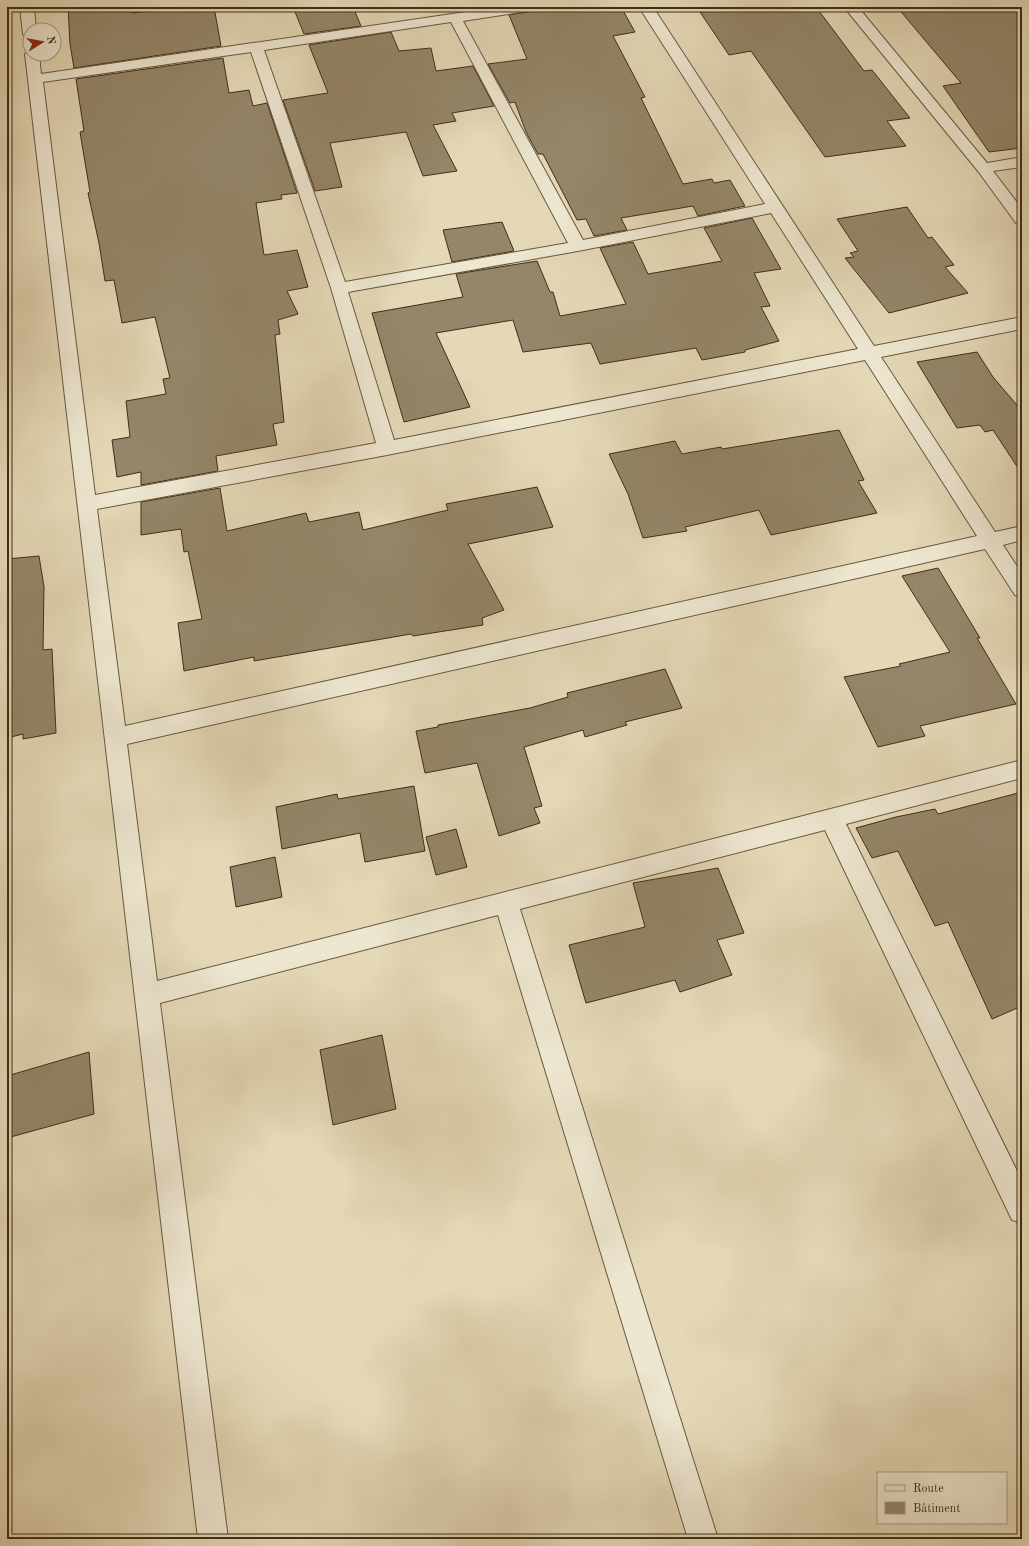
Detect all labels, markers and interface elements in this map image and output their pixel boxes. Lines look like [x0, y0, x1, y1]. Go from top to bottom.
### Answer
north arrow [22, 22, 62, 62]
text: N [44, 35, 57, 46]
legend [877, 1472, 1007, 1524]
text: Route [913, 1483, 944, 1495]
text: Bâtiment [913, 1503, 960, 1515]

